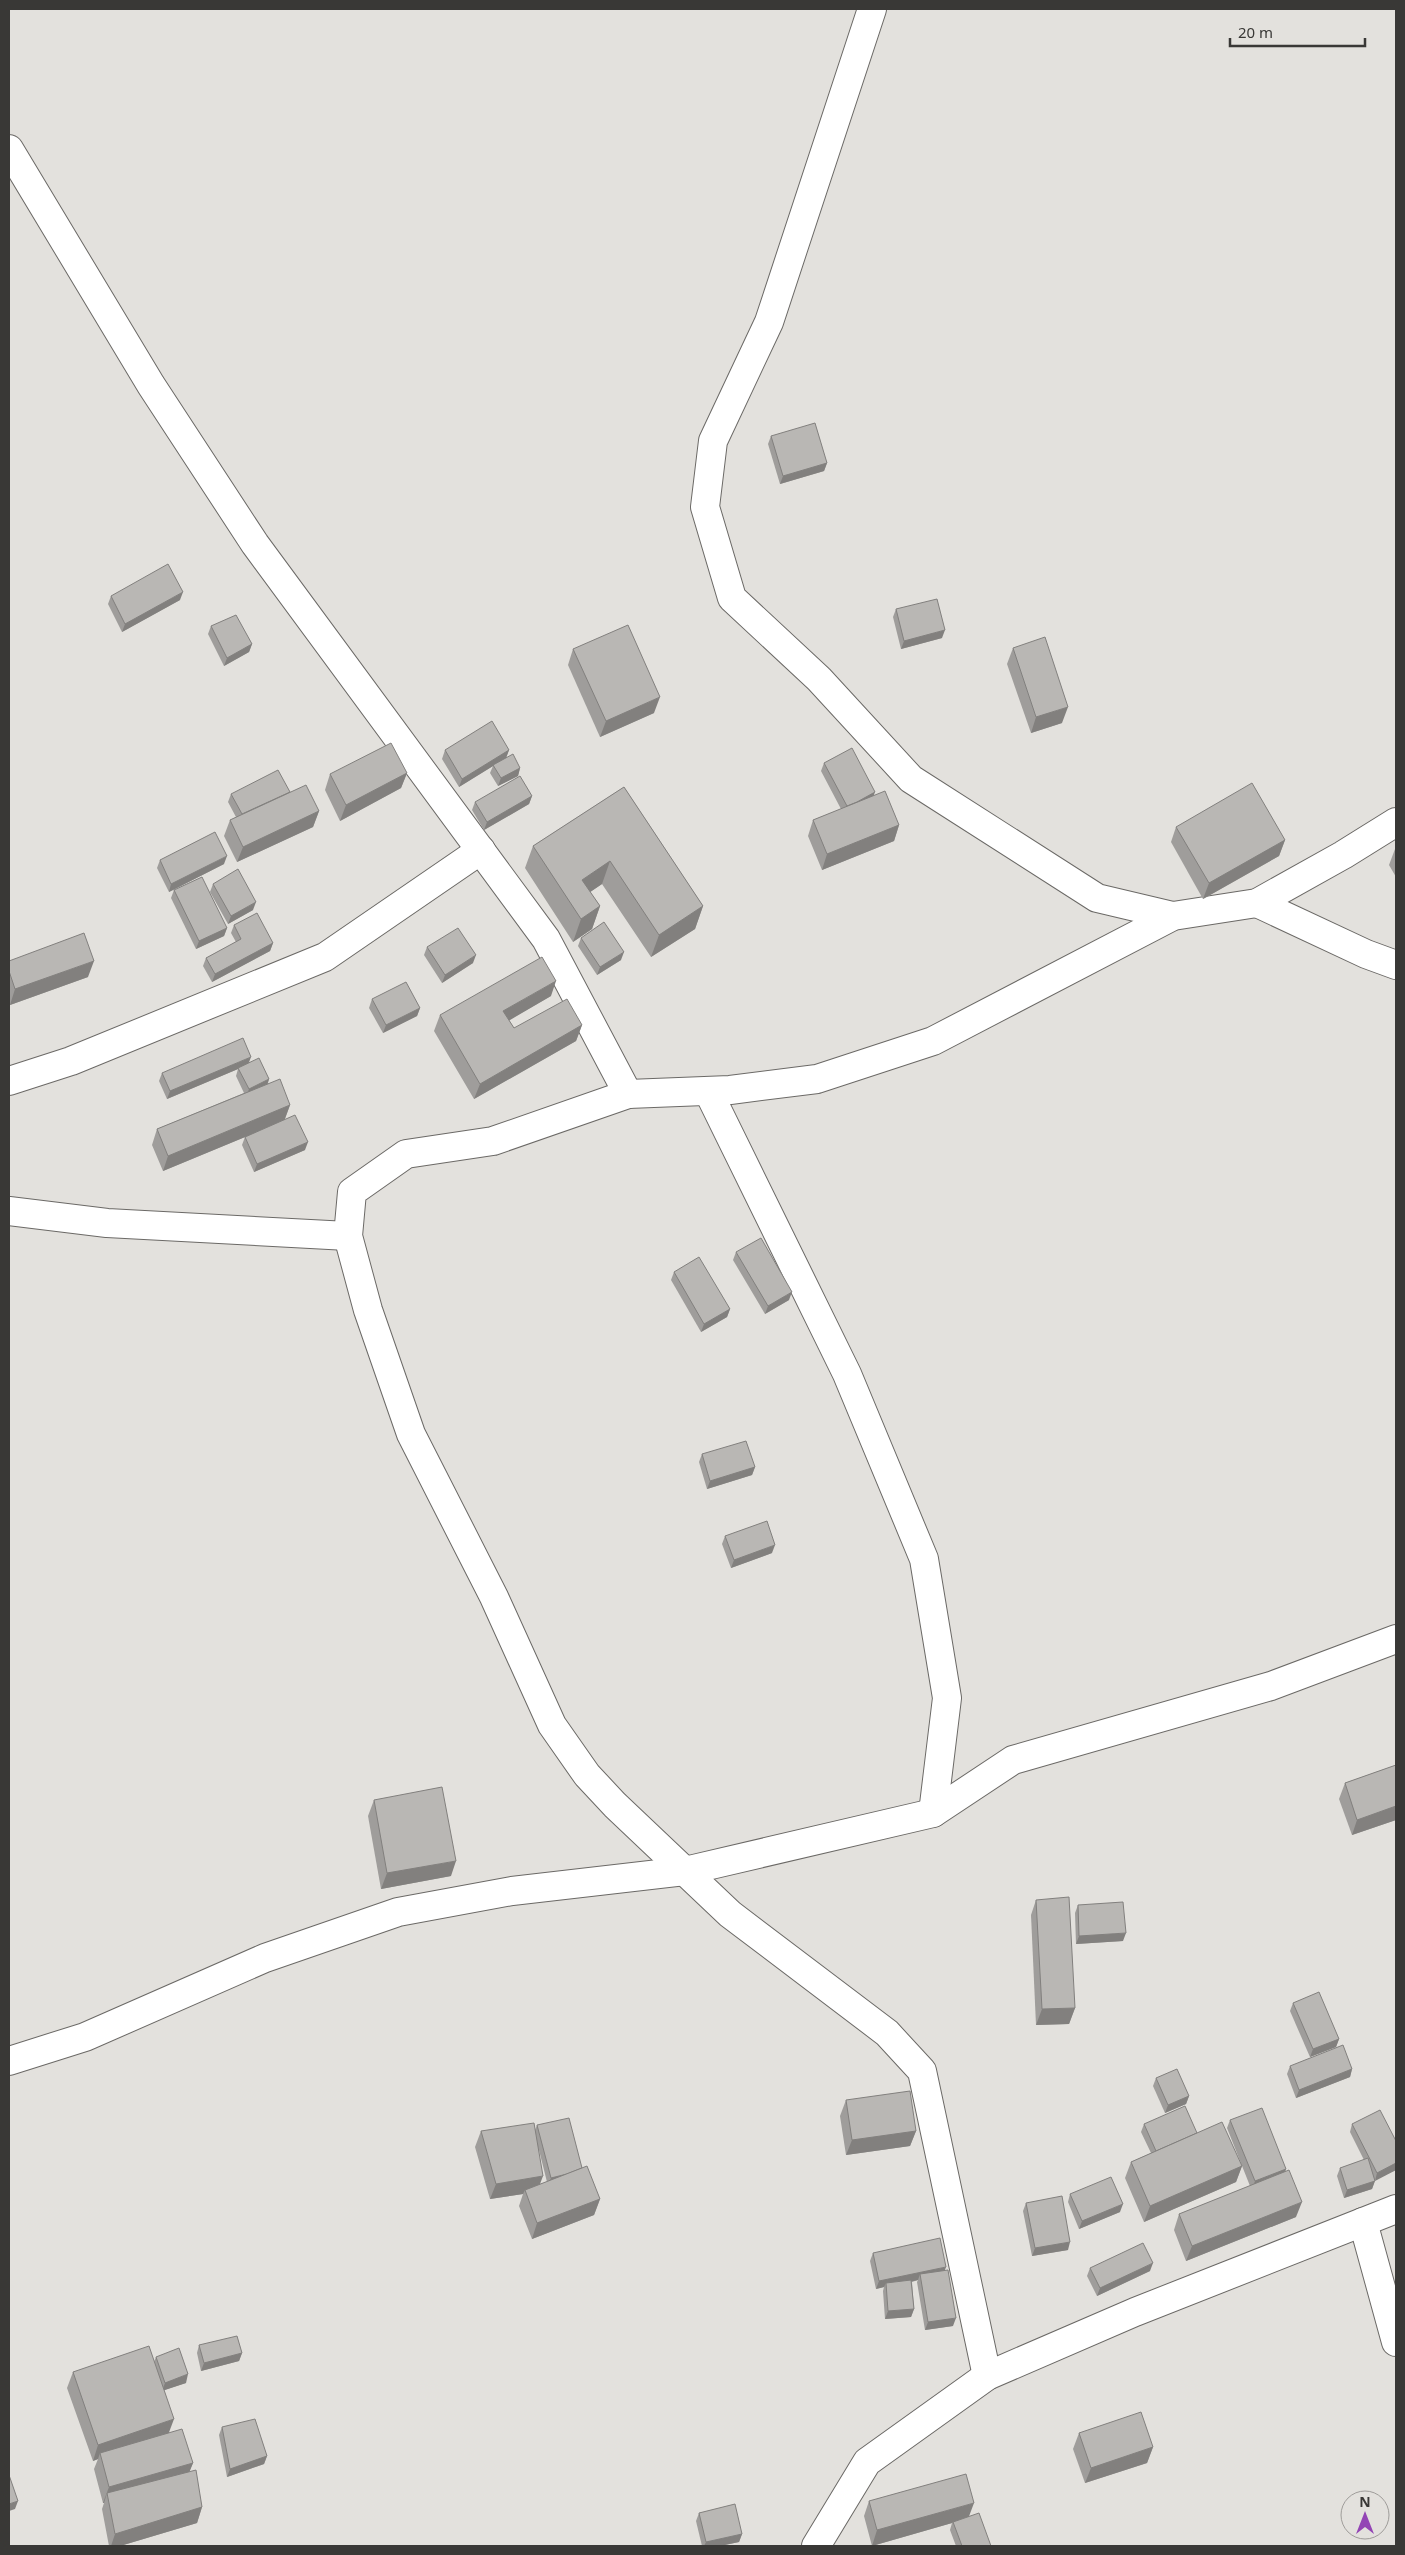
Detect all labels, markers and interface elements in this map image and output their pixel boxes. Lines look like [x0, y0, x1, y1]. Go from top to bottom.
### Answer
scale bar [1230, 15, 1365, 47]
text: 20 m [1238, 22, 1273, 42]
north arrow [1340, 2490, 1390, 2540]
text: N [1359, 2492, 1371, 2511]

